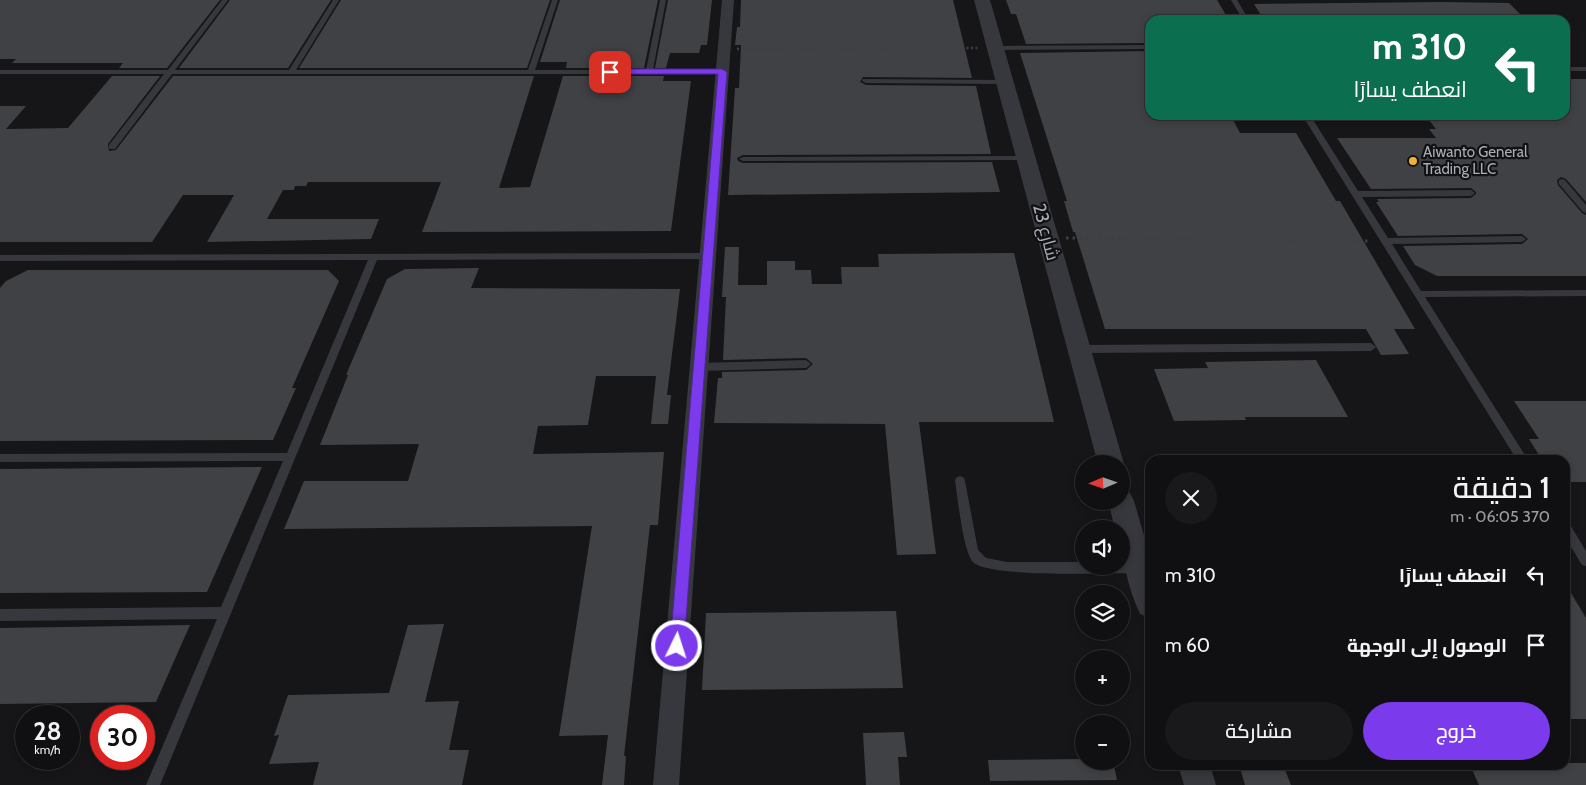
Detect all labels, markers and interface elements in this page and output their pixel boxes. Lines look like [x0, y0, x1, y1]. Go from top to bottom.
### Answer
text: 310 m [1372, 25, 1467, 68]
icon: left [1485, 35, 1550, 100]
pin [589, 51, 631, 93]
icon: arrive [596, 58, 624, 86]
text: انعطف يسارًا [1354, 76, 1467, 103]
place label: Aiwanto General Trading LLC [1423, 143, 1528, 178]
marker: Aiwanto General Trading LLC [1407, 155, 1419, 167]
street label: شارع 23 [1027, 201, 1064, 263]
north arrow [1075, 455, 1130, 510]
map controls [1075, 455, 1130, 770]
text: 1 دقيقة [1453, 469, 1550, 506]
button: close [1165, 472, 1217, 524]
text: 370 m · 06:05 [1450, 507, 1550, 526]
button: sound [1075, 520, 1130, 575]
icon: left [1522, 561, 1550, 589]
text: 310 m [1165, 564, 1216, 587]
text: انعطف يسارًا [1399, 564, 1507, 587]
button: layers [1075, 585, 1130, 640]
position arrow [650, 619, 702, 671]
icon: arrive [1522, 631, 1550, 659]
text: 60 m [1165, 634, 1210, 657]
text: الوصول إلى الوجهة [1347, 634, 1507, 657]
button: + [1075, 650, 1130, 705]
button: مشاركة [1165, 702, 1353, 760]
button: خروج [1363, 702, 1550, 760]
speed limit sign: 30 [90, 705, 155, 770]
button: − [1075, 715, 1130, 770]
text: 28 [33, 716, 62, 746]
text: km/h [34, 742, 61, 757]

